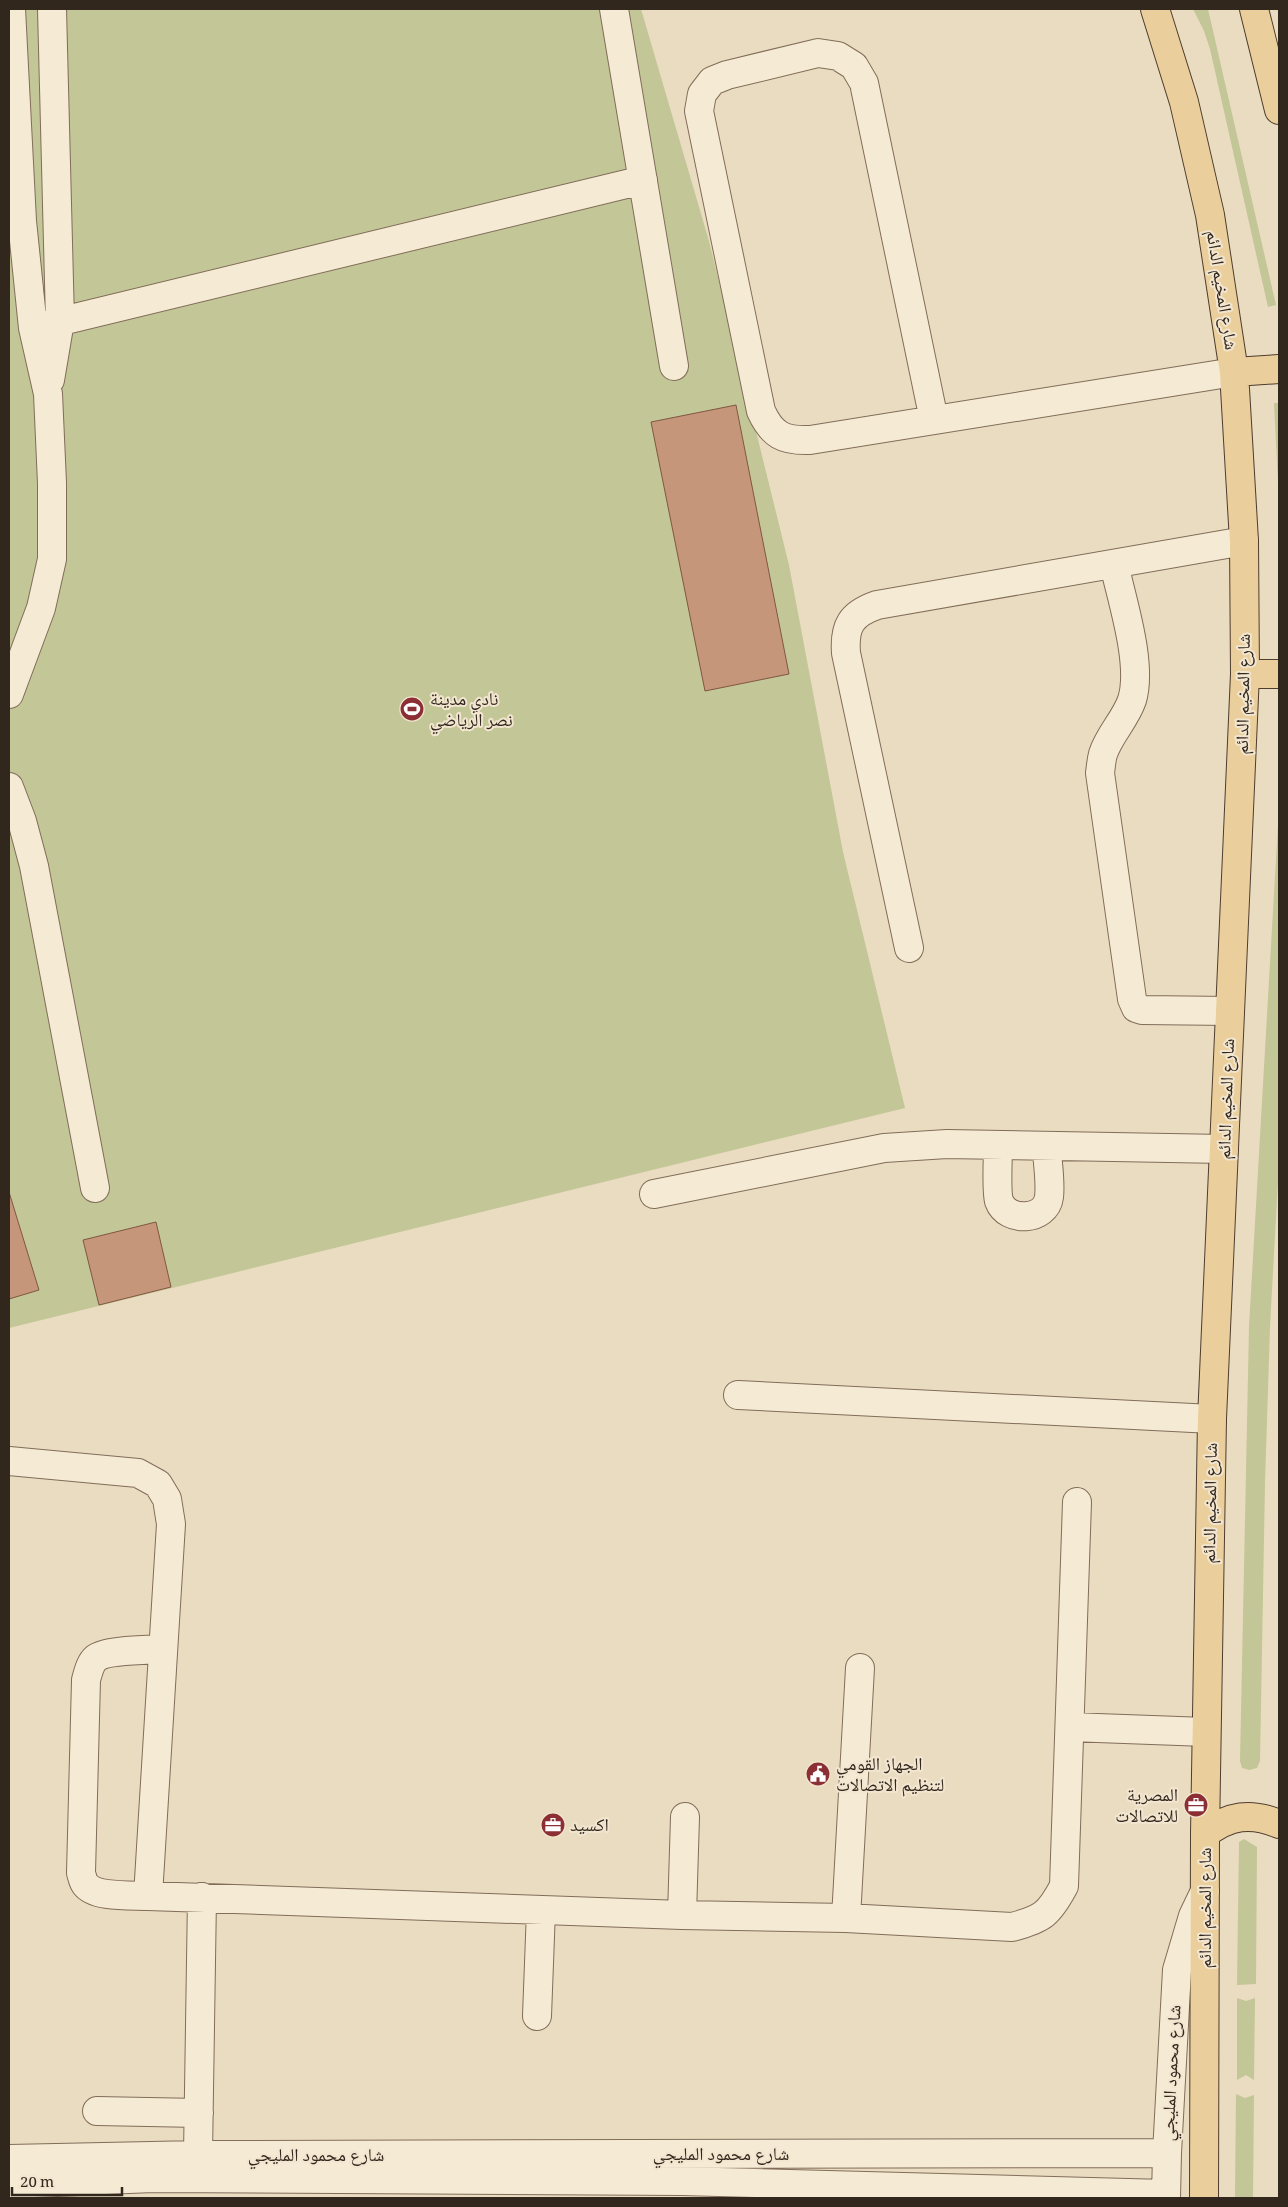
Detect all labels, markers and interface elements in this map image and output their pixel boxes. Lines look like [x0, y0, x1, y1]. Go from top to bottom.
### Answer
street label: شارع المخيم الدائم [1196, 228, 1244, 352]
street label: شارع المخيم الدائم [1229, 633, 1261, 755]
place label: نادي مدينة نصر الرياضي [430, 686, 513, 737]
sports icon: نادي مدينة نصر الرياضي [399, 696, 425, 722]
street label: شارع المخيم الدائم [1211, 1038, 1245, 1160]
street label: شارع المخيم الدائم [1196, 1442, 1228, 1564]
place label: الجهاز القومي لتنظيم الاتصالات [836, 1751, 944, 1802]
public building icon: الجهاز القومي لتنظيم الاتصالات [805, 1761, 831, 1787]
place label: المصرية للاتصالات [1115, 1782, 1178, 1833]
office icon: المصرية للاتصالات [1183, 1792, 1209, 1818]
office icon: اكسيد [540, 1812, 566, 1838]
place label: اكسيد [570, 1812, 609, 1842]
street label: شارع المخيم الدائم [1192, 1847, 1222, 1969]
street label: شارع محمود المليجي [1154, 2004, 1192, 2142]
street label: شارع محمود المليجي [653, 2141, 789, 2171]
street label: شارع محمود المليجي [248, 2142, 384, 2172]
scale bar [12, 2164, 122, 2196]
text: 20 m [20, 2171, 54, 2197]

